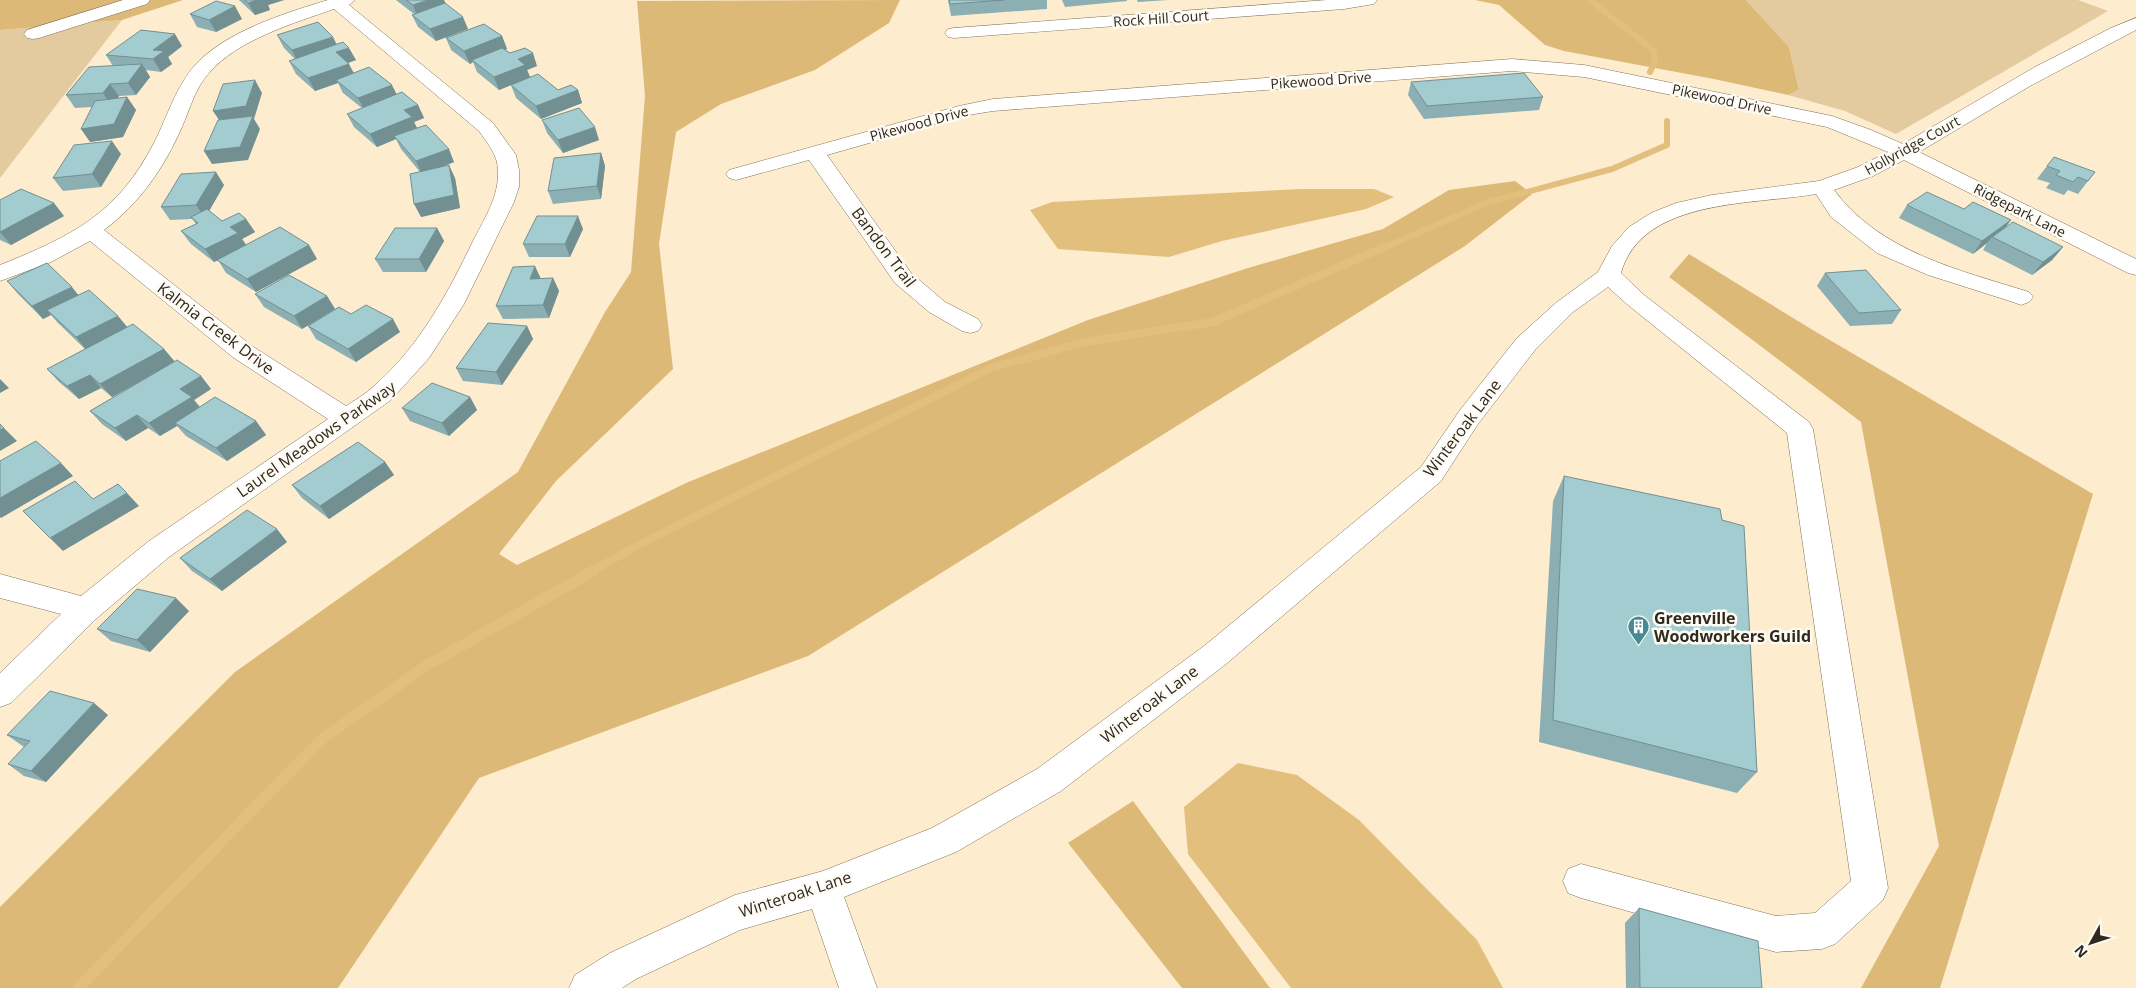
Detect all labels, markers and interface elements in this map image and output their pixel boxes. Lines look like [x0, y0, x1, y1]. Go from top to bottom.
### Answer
street label: Rock Hill Court [1113, 5, 1209, 31]
street label: Pikewood Drive [1270, 67, 1372, 93]
street label: Pikewood Drive [1670, 79, 1774, 119]
street label: Pikewood Drive [868, 101, 971, 145]
street label: Hollyridge Court [1861, 111, 1963, 179]
street label: Ridgepark Lane [1971, 179, 2069, 241]
street label: Bandon Trail [847, 203, 921, 291]
street label: Kalmia Creek Drive [153, 277, 279, 379]
street label: Laurel Meadows Parkway [232, 375, 401, 502]
street label: Winteroak Lane [1418, 375, 1506, 481]
place label: Greenville Woodworkers Guild [1654, 607, 1811, 647]
building icon: Greenville Woodworkers Guild [1626, 615, 1650, 646]
street label: Winteroak Lane [1096, 660, 1202, 748]
street label: Winteroak Lane [736, 865, 854, 923]
north arrow [2066, 918, 2116, 968]
text: N [2070, 941, 2092, 962]

